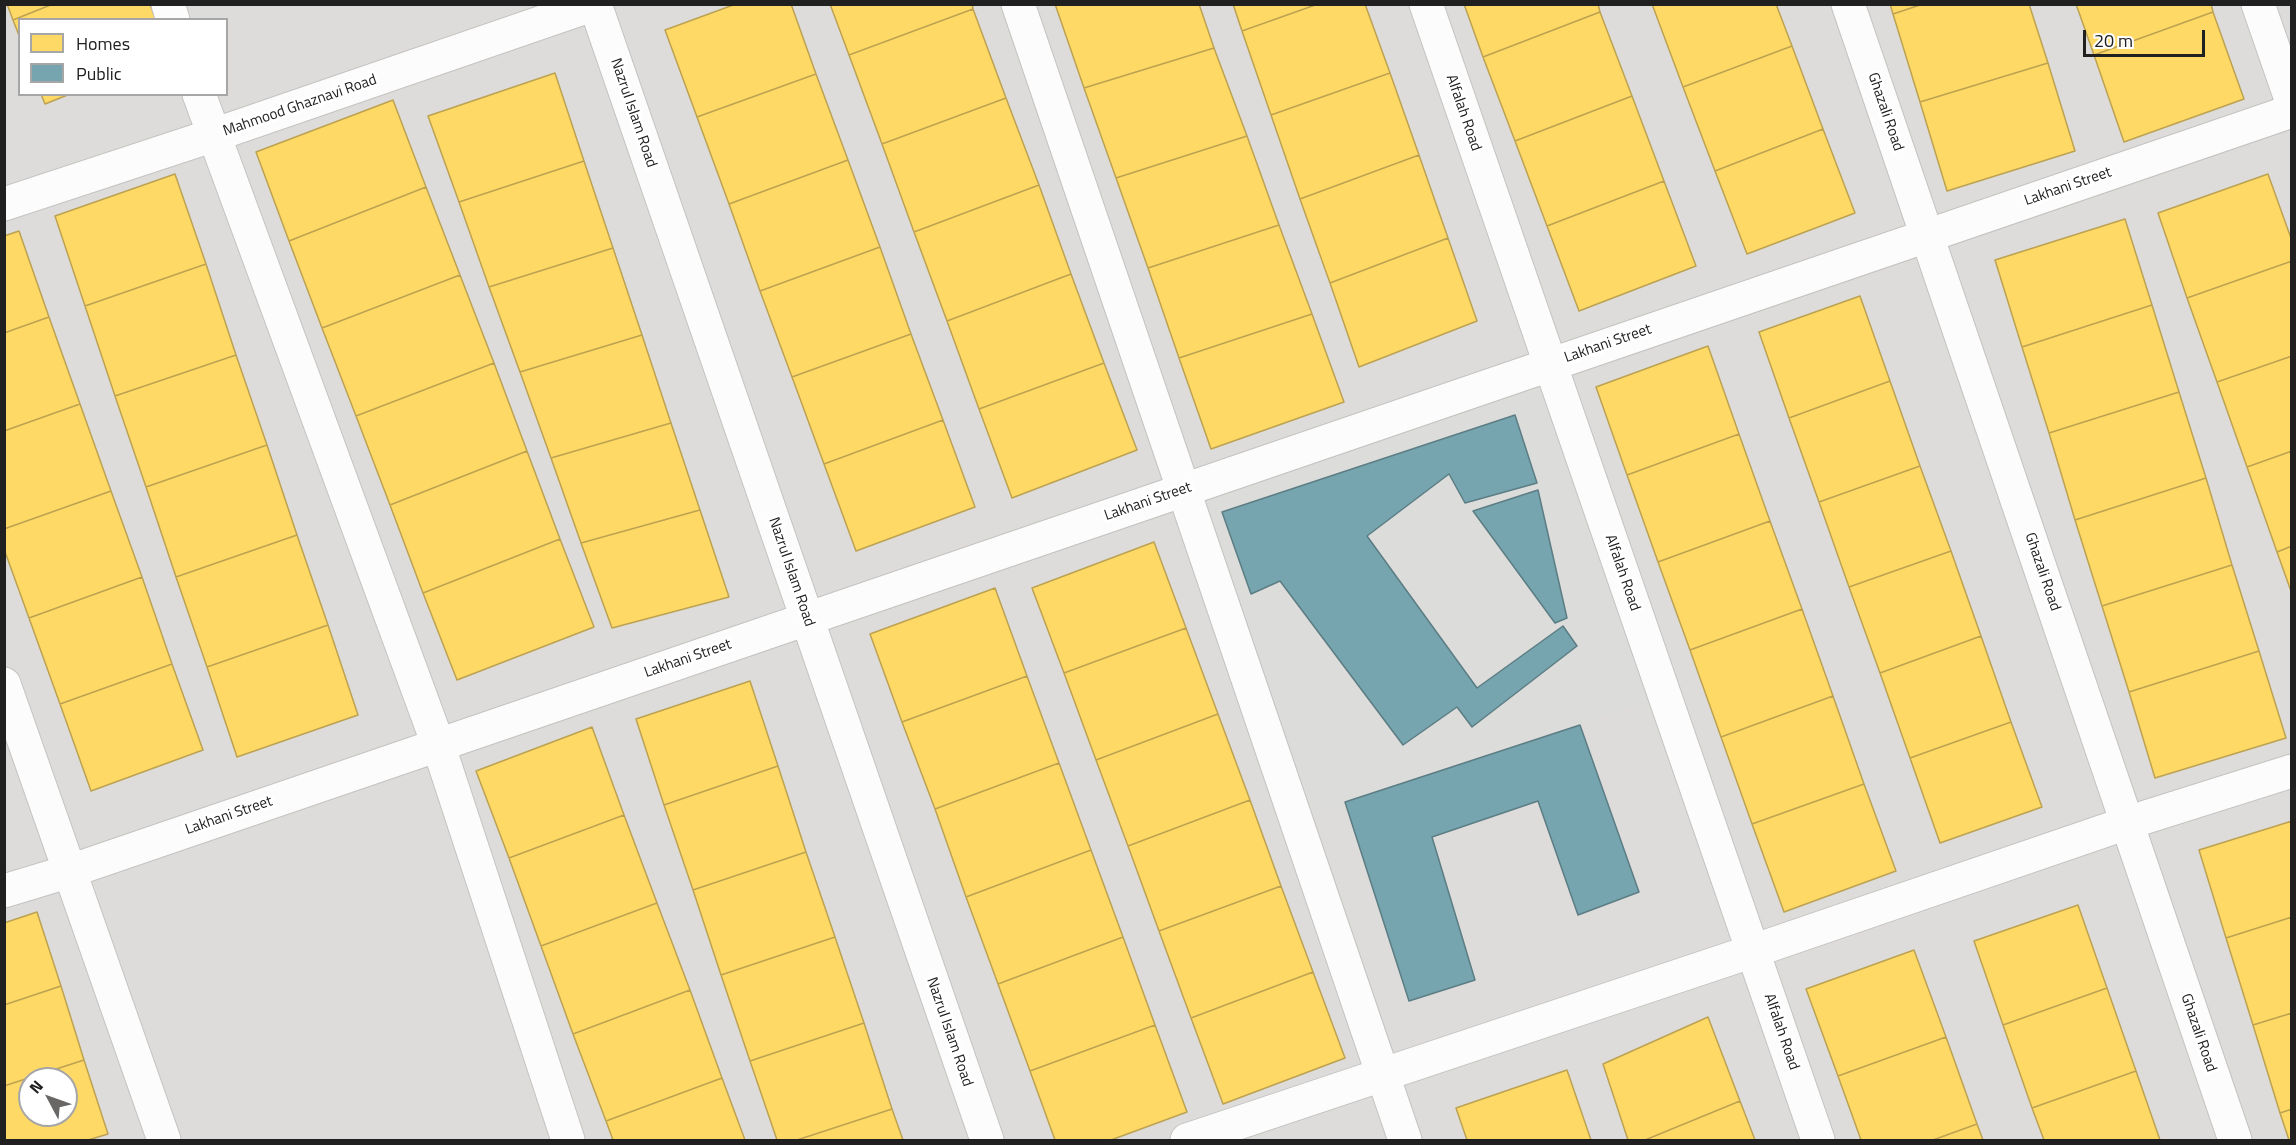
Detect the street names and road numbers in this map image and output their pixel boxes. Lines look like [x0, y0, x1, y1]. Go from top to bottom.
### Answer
street label: Nazrul Islam Road [606, 56, 660, 170]
street label: Ghazali Road [1863, 70, 1907, 154]
street label: Mahmood Ghaznavi Road [221, 71, 379, 141]
street label: Alfalah Road [1442, 72, 1484, 154]
street label: Lakhani Street [2022, 164, 2114, 210]
street label: Lakhani Street [1562, 321, 1654, 367]
street label: Lakhani Street [1102, 479, 1194, 525]
street label: Nazrul Islam Road [764, 515, 818, 629]
street label: Ghazali Road [2020, 530, 2064, 614]
street label: Alfalah Road [1601, 532, 1643, 614]
street label: Lakhani Street [642, 636, 734, 682]
street label: Lakhani Street [183, 793, 275, 839]
street label: Nazrul Islam Road [922, 975, 976, 1089]
street label: Alfalah Road [1760, 991, 1802, 1073]
street label: Ghazali Road [2176, 991, 2220, 1075]

